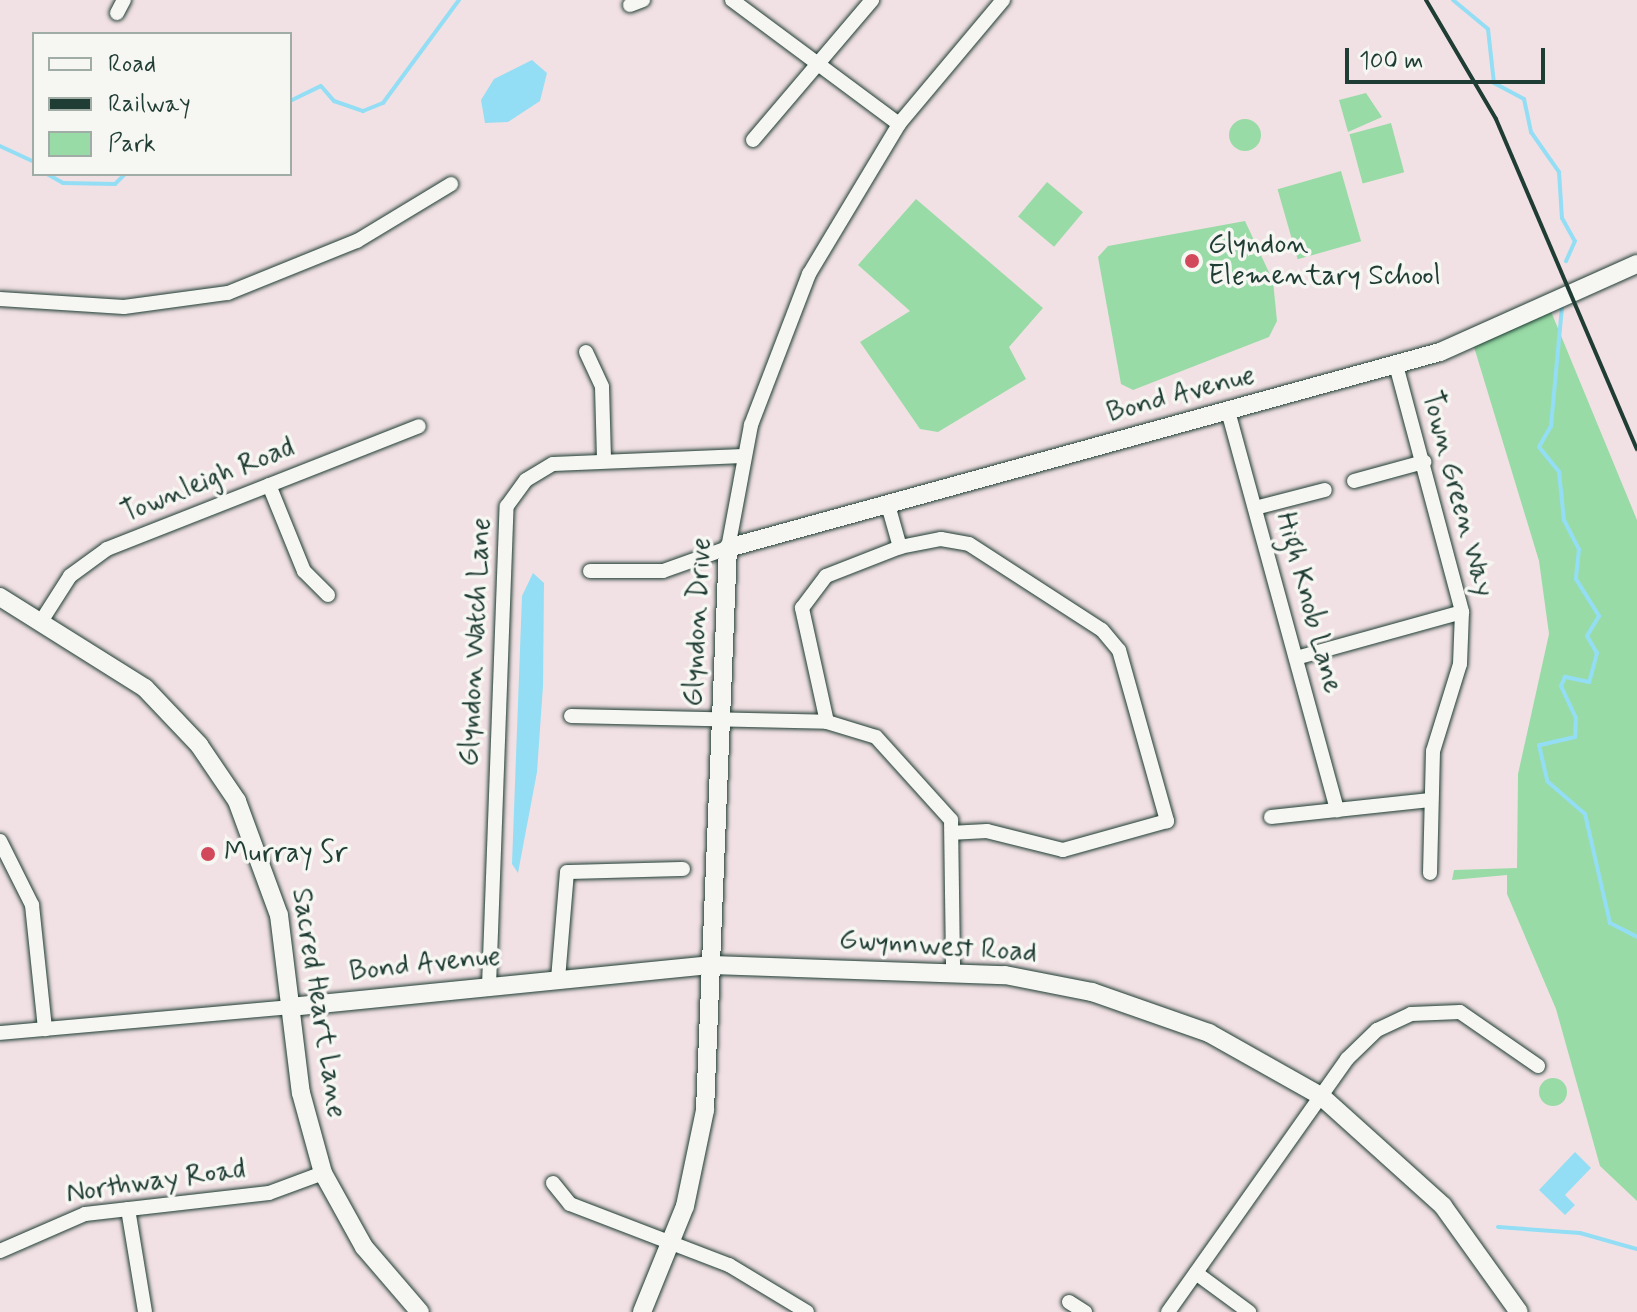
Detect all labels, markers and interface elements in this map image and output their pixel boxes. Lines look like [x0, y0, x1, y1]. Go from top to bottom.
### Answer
legend [32, 32, 292, 176]
scale bar [1349, 32, 1549, 82]
text: 100 m [1359, 46, 1423, 77]
text: Road [108, 49, 156, 80]
text: Railway [108, 89, 191, 120]
text: Park [108, 129, 156, 160]
place label: Glyndon Elementary School [1208, 228, 1441, 294]
marker: Glyndon Elementary School [1183, 252, 1201, 270]
street label: Bond Avenue [1102, 359, 1260, 431]
street label: Town Green Way [1413, 388, 1501, 600]
street label: Townleigh Road [117, 431, 299, 531]
street label: High Knob Lane [1268, 509, 1348, 697]
street label: Glyndon Watch Lane [453, 515, 499, 769]
street label: Glyndon Drive [677, 536, 719, 708]
place label: Murray Sr [224, 837, 347, 871]
marker: Murray Sr [199, 845, 217, 863]
street label: Sacred Heart Lane [284, 889, 352, 1117]
street label: Gwynnwest Road [838, 923, 1038, 971]
street label: Bond Avenue [346, 940, 504, 990]
street label: Northway Road [66, 1153, 246, 1211]

